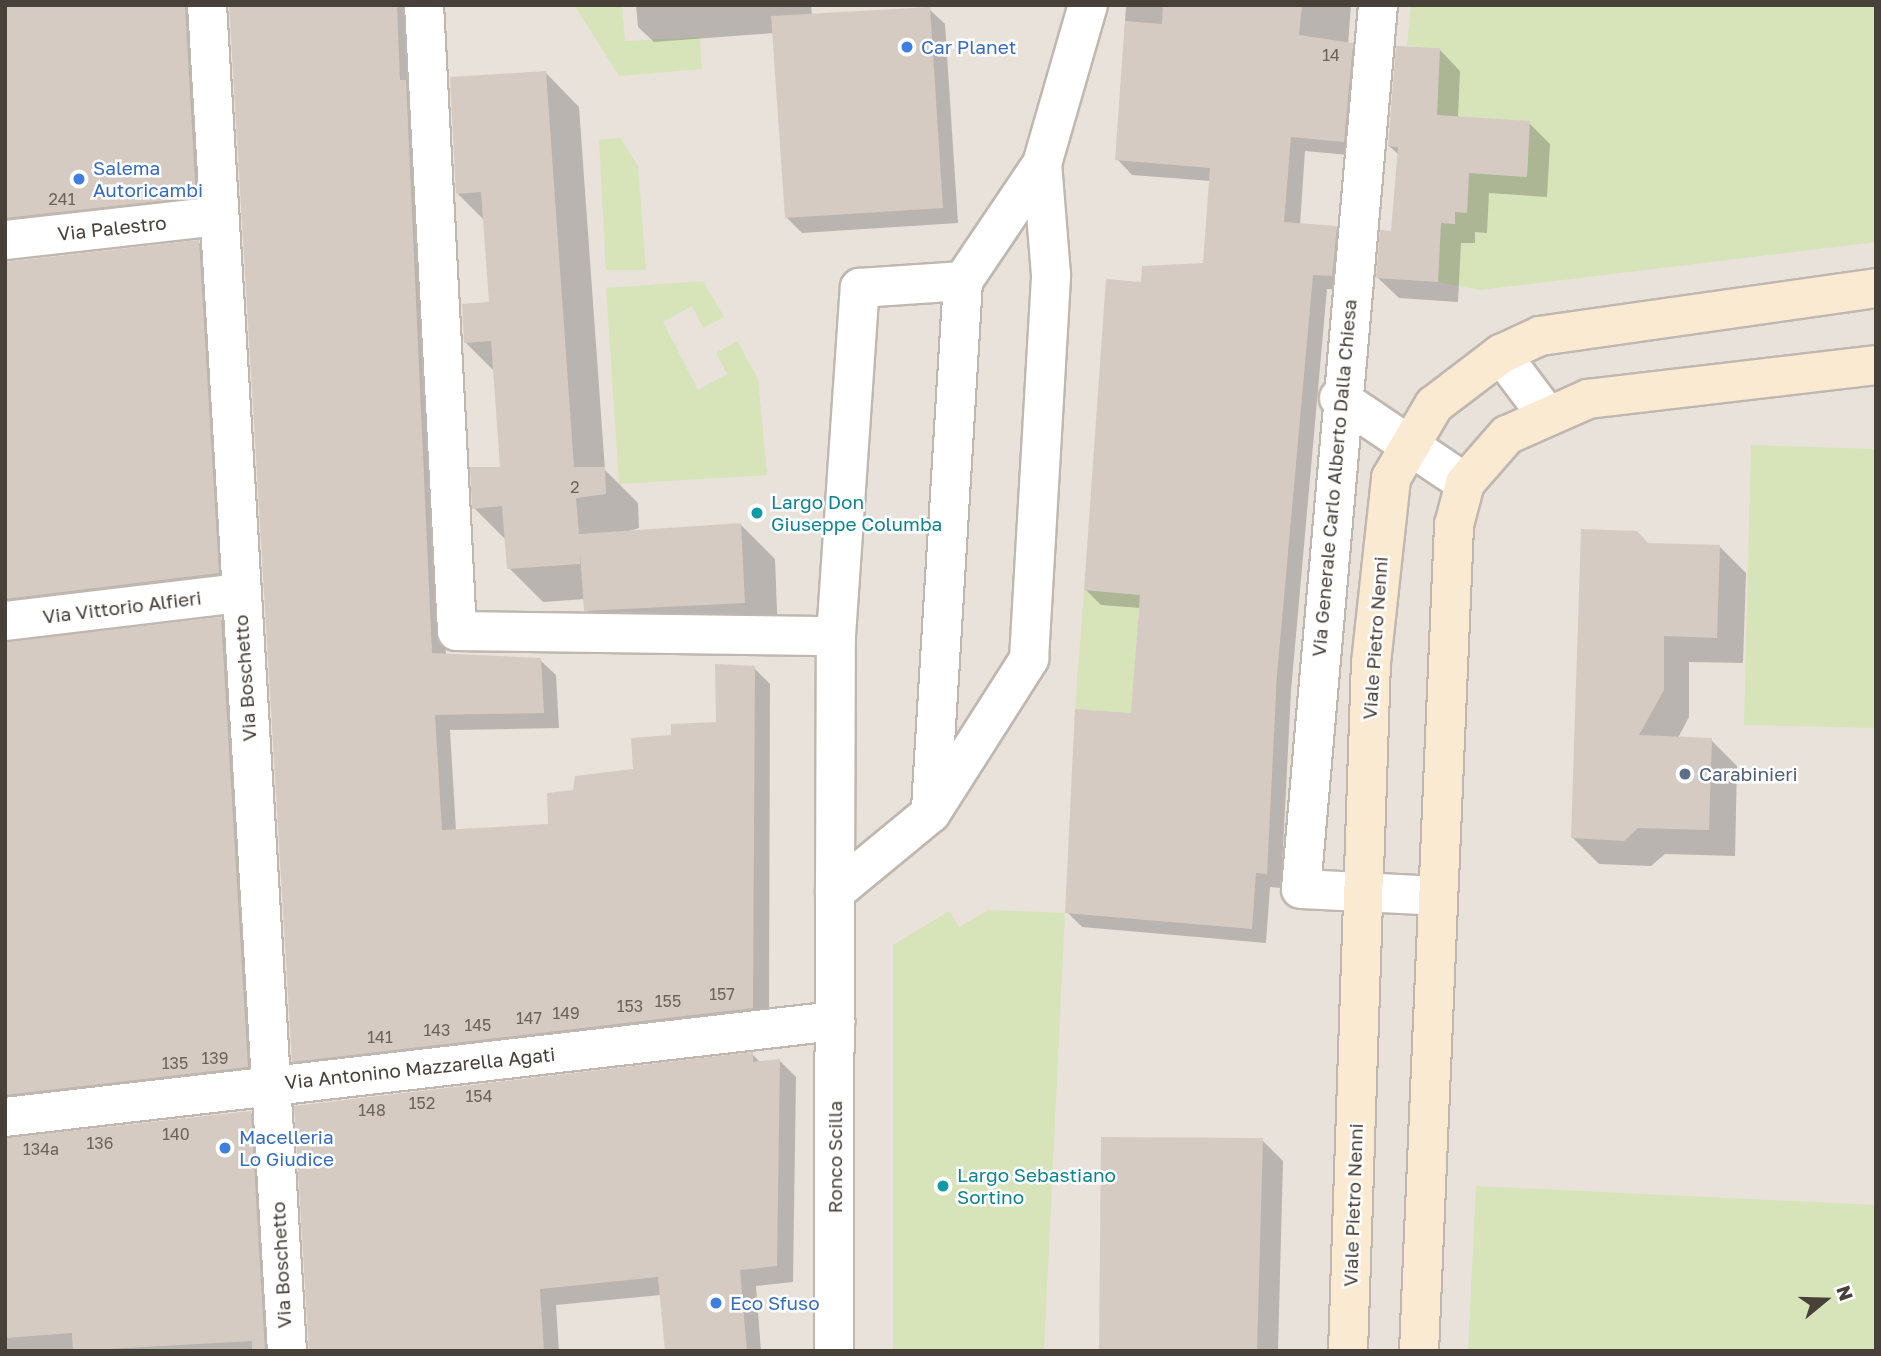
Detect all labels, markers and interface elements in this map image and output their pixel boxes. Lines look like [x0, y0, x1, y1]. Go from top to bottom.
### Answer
place label: Car Planet [921, 36, 1016, 58]
marker: Car Planet [899, 39, 915, 55]
house number: 14 [1322, 45, 1340, 65]
place label: Salema Autoricambi [93, 157, 203, 201]
marker: Salema Autoricambi [71, 171, 87, 187]
house number: 241 [49, 189, 75, 209]
street label: Via Palestro [56, 211, 168, 245]
street label: Via Generale Carlo Alberto Dalla Chiesa [1307, 298, 1361, 658]
house number: 2 [570, 477, 580, 497]
place label: Largo Don Giuseppe Columba [771, 491, 942, 535]
marker: Largo Don Giuseppe Columba [749, 505, 765, 521]
street label: Viale Pietro Nenni [1358, 556, 1392, 720]
street label: Via Vittorio Alfieri [41, 586, 203, 628]
street label: Via Boschetto [229, 614, 261, 742]
place label: Carabinieri [1699, 763, 1798, 785]
marker: Carabinieri [1677, 766, 1693, 782]
house number: 157 [709, 984, 735, 1004]
house number: 155 [655, 991, 681, 1011]
house number: 153 [617, 996, 643, 1016]
house number: 149 [552, 1003, 580, 1023]
house number: 147 [516, 1008, 542, 1028]
house number: 145 [465, 1015, 491, 1035]
house number: 143 [424, 1020, 450, 1040]
house number: 141 [367, 1027, 393, 1047]
street label: Via Antonino Mazzarella Agati [284, 1042, 556, 1094]
house number: 139 [202, 1048, 228, 1068]
house number: 135 [162, 1053, 188, 1073]
house number: 154 [466, 1086, 492, 1106]
house number: 152 [409, 1093, 435, 1113]
house number: 148 [358, 1100, 386, 1120]
street label: Ronco Scilla [824, 1101, 846, 1213]
street label: Viale Pietro Nenni [1339, 1123, 1367, 1287]
house number: 140 [162, 1124, 190, 1144]
place label: Macelleria Lo Giudice [239, 1126, 334, 1170]
house number: 136 [87, 1133, 113, 1153]
house number: 134a [23, 1139, 59, 1159]
marker: Macelleria Lo Giudice [217, 1140, 233, 1156]
place label: Largo Sebastiano Sortino [957, 1164, 1116, 1208]
marker: Largo Sebastiano Sortino [935, 1178, 951, 1194]
street label: Via Boschetto [266, 1201, 296, 1329]
north arrow [1790, 1265, 1860, 1335]
text: N [1832, 1282, 1859, 1304]
place label: Eco Sfuso [730, 1292, 820, 1314]
marker: Eco Sfuso [708, 1295, 724, 1311]

